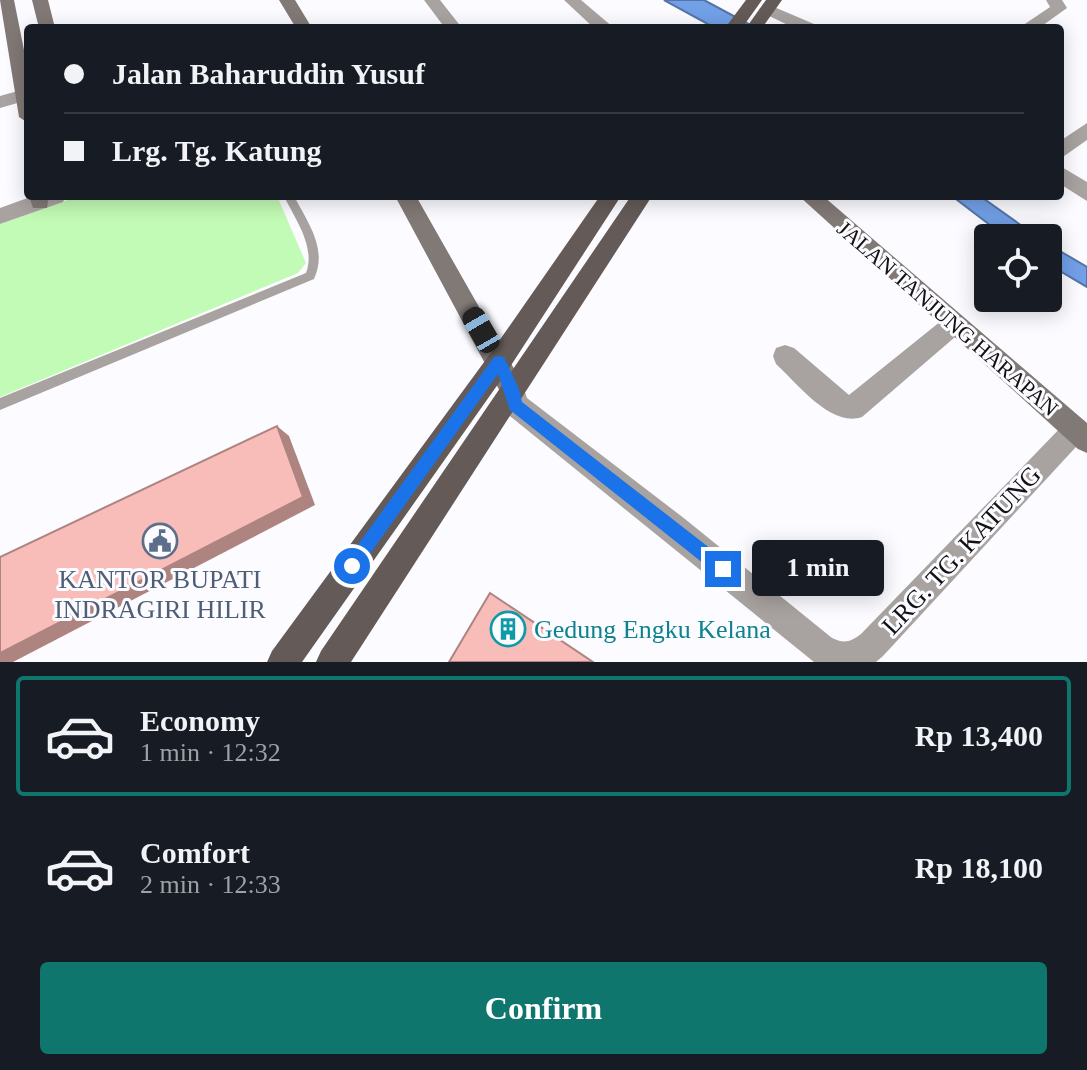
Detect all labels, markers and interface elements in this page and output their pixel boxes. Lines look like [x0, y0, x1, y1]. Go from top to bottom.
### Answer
text: Jalan Baharuddin Yusuf [112, 57, 425, 90]
text: Lrg. Tg. Katung [112, 134, 322, 167]
street label: JALAN TANJUNG HARAPAN [832, 216, 1063, 421]
map controls [974, 224, 1062, 312]
button: locate [974, 224, 1062, 312]
car [459, 303, 503, 357]
street label: LRG. TG. KATUNG [876, 460, 1047, 640]
public building icon: KANTOR BUPATI INDRAGIRI HILIR [141, 522, 179, 560]
callout: 1 min [751, 541, 883, 597]
route start [334, 548, 370, 584]
route end [705, 551, 741, 587]
text: 1 min [787, 553, 849, 582]
place label: KANTOR BUPATI INDRAGIRI HILIR [54, 565, 266, 624]
building icon: Gedung Engku Kelana [489, 610, 527, 648]
place label: Gedung Engku Kelana [534, 615, 771, 644]
icon: car [44, 700, 116, 772]
text: Economy [140, 704, 260, 737]
text: Rp 13,400 [915, 719, 1043, 752]
text: 1 min · 12:32 [140, 738, 281, 767]
icon: car [44, 832, 116, 904]
text: Comfort [140, 836, 250, 869]
text: Rp 18,100 [915, 851, 1043, 884]
text: 2 min · 12:33 [140, 870, 281, 899]
button: Confirm [40, 962, 1047, 1054]

